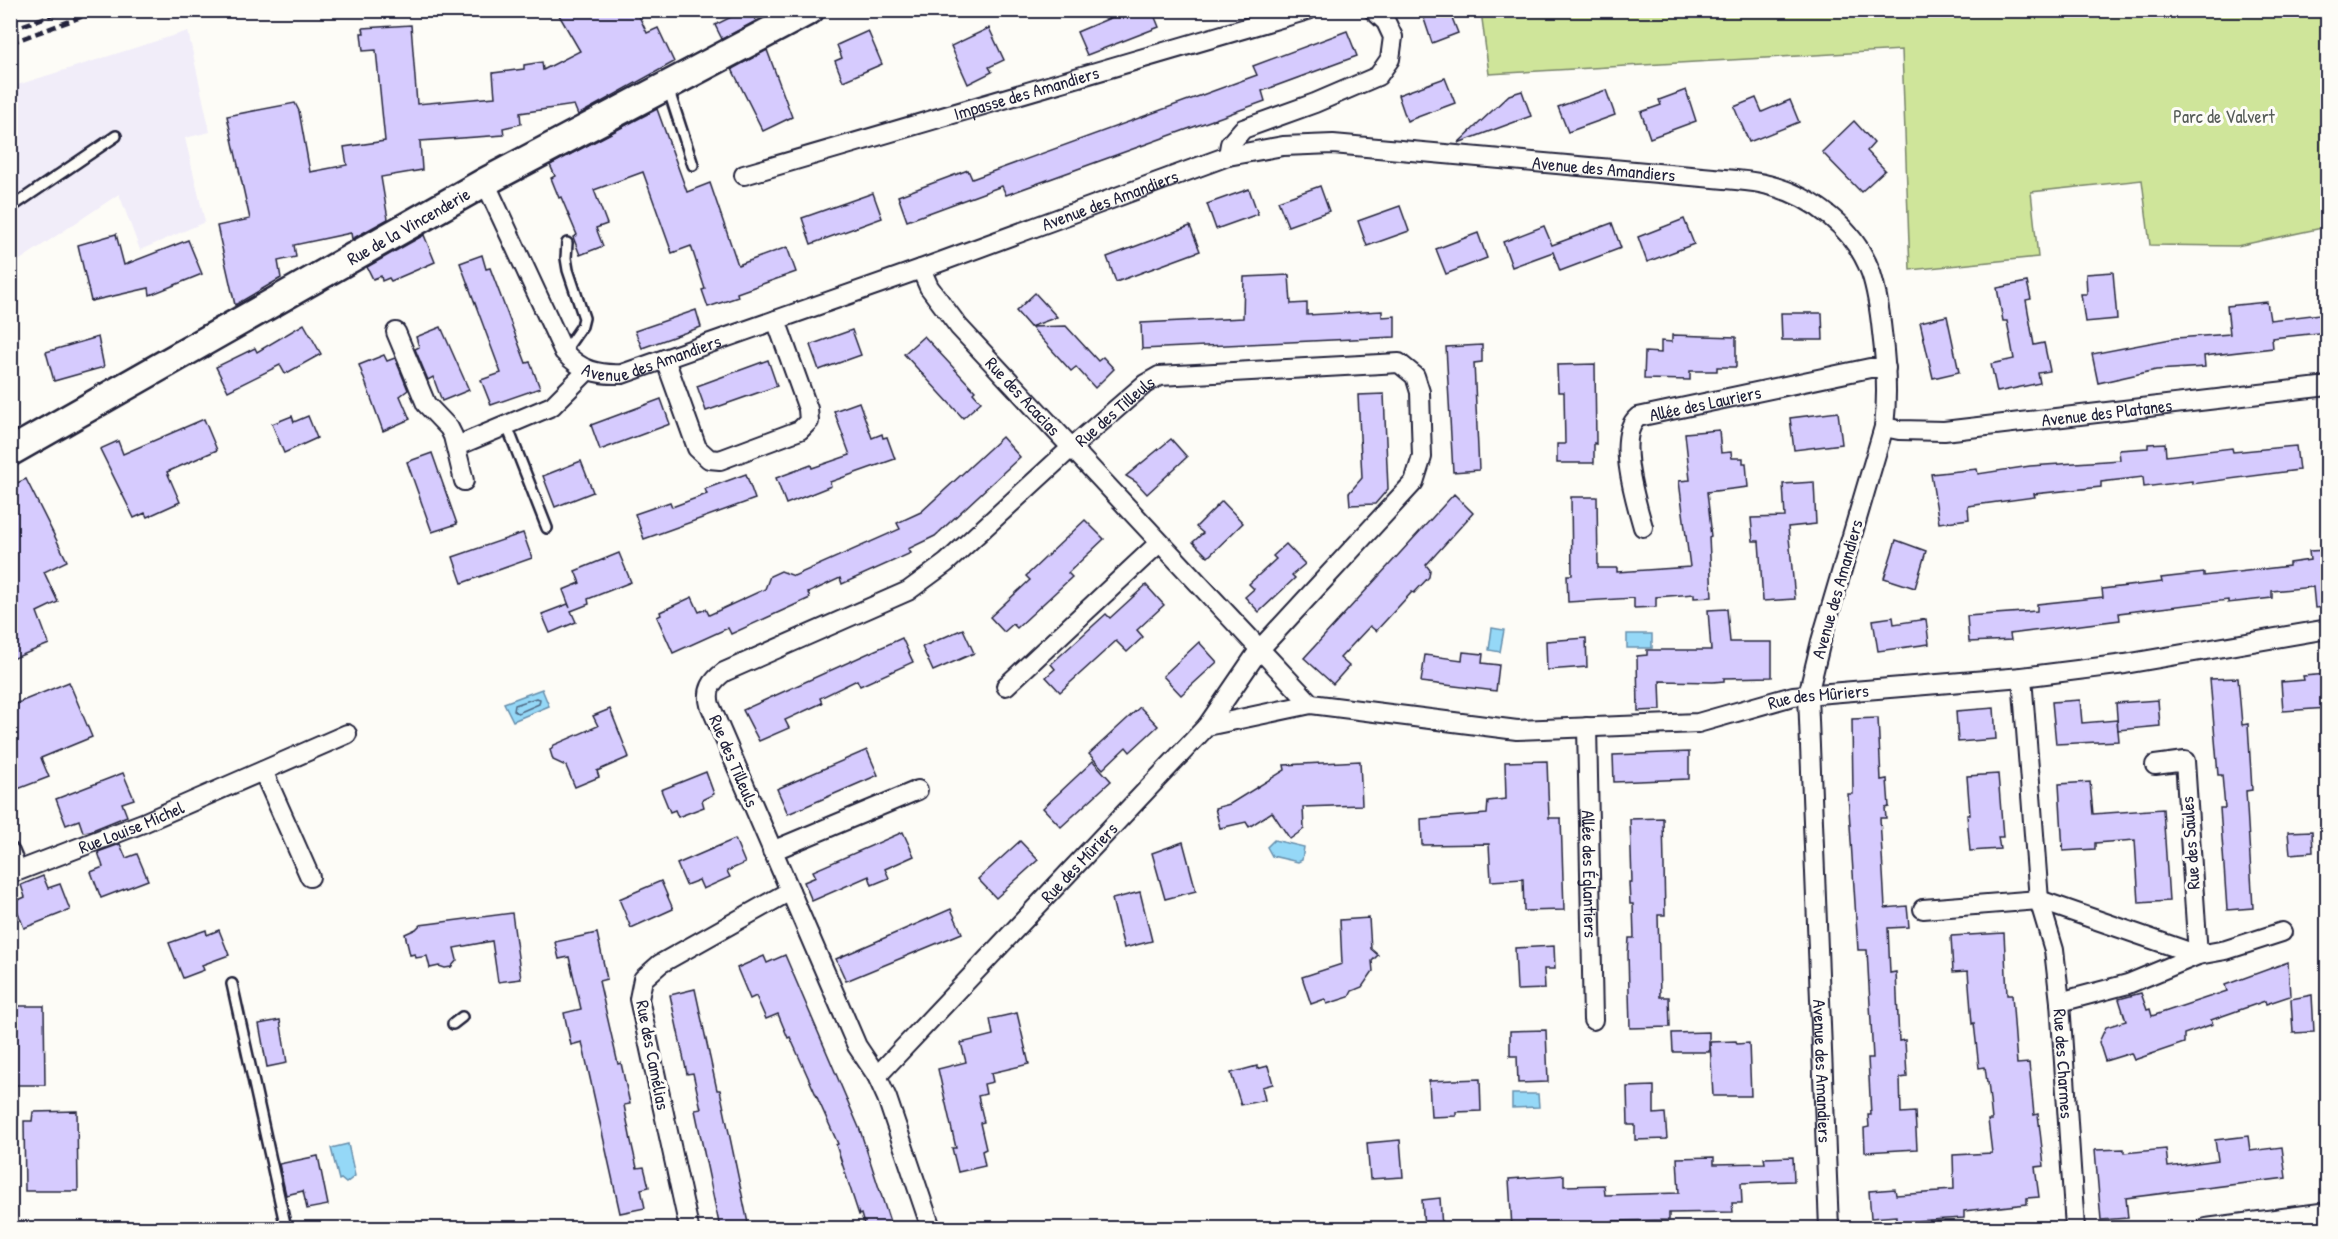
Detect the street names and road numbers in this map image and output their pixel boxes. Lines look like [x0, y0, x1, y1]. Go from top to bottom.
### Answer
street label: Impasse des Amandiers [951, 59, 1102, 126]
street label: Avenue des Amandiers [1531, 149, 1677, 187]
street label: Avenue des Amandiers [1038, 163, 1181, 236]
street label: Rue de la Vincenderie [342, 181, 474, 271]
street label: Avenue des Amandiers [578, 328, 724, 387]
street label: Rue des Acacias [980, 351, 1067, 441]
street label: Rue des Tilleuls [1069, 369, 1159, 452]
street label: Allée des Lauriers [1647, 379, 1763, 427]
street label: Avenue des Platanes [2040, 392, 2173, 432]
street label: Avenue des Amandiers [1805, 517, 1869, 661]
street label: Rue des Mûriers [1765, 677, 1870, 715]
street label: Rue des Tilleuls [703, 711, 765, 811]
street label: Rue Louise Michel [75, 794, 188, 859]
street label: Rue des Saules [2174, 796, 2206, 890]
street label: Allée des Églantiers [1576, 810, 1604, 938]
street label: Rue des Mûriers [1035, 816, 1123, 908]
street label: Rue des Camélias [630, 998, 676, 1112]
street label: Avenue des Amandiers [1807, 999, 1838, 1143]
street label: Rue des Charmes [2048, 1008, 2080, 1119]

